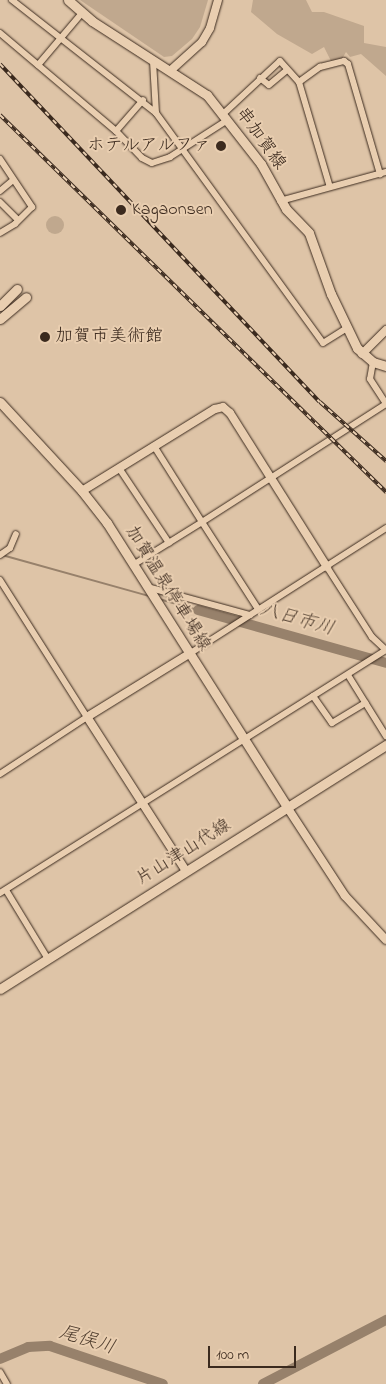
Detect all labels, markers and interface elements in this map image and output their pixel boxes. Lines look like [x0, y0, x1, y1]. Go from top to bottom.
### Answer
street label: 串加賀線 [230, 104, 290, 174]
place label: ホテルアルファ [85, 135, 211, 157]
marker: ホテルアルファ [215, 140, 227, 152]
place label: Kagaonsen [132, 199, 213, 221]
marker: Kagaonsen [114, 203, 128, 217]
place label: 加賀市美術館 [55, 326, 163, 348]
marker: 加賀市美術館 [39, 331, 51, 343]
street label: 加賀温泉停車場線 [120, 522, 214, 656]
water label: 八日市川 [257, 599, 337, 641]
street label: 片山津山代線 [132, 815, 236, 891]
water label: 尾俣川 [56, 1322, 118, 1360]
scale bar [211, 1336, 298, 1368]
text: 100 m [216, 1344, 249, 1366]

